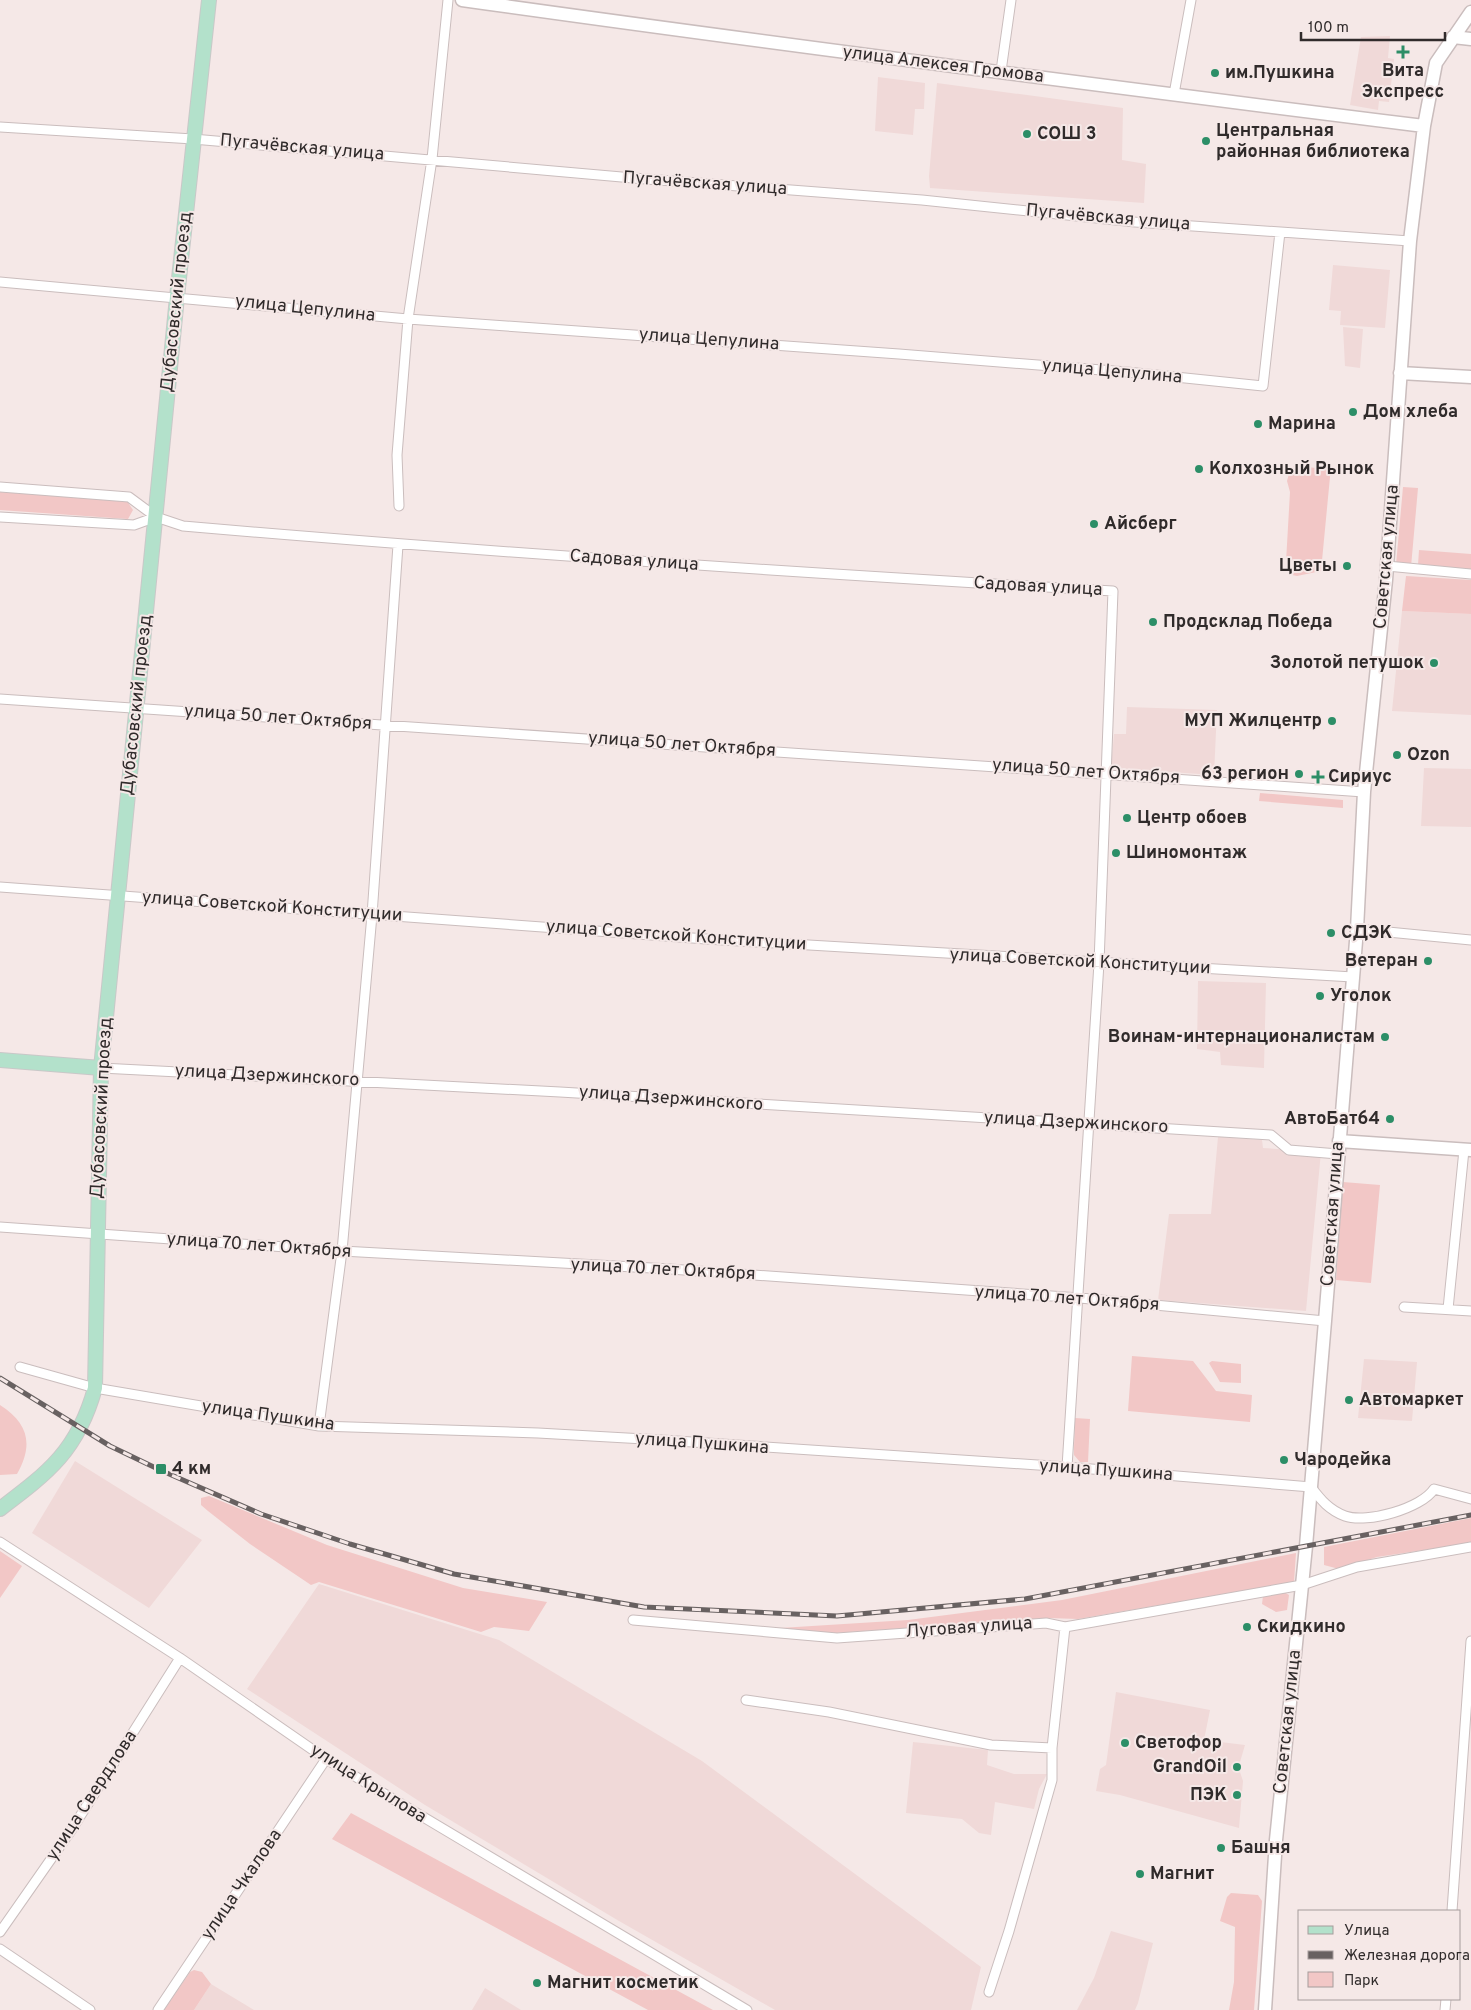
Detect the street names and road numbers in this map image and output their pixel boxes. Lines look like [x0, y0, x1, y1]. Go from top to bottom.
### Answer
street label: улица Алексея Громова [841, 41, 1045, 89]
street label: Пугачёвская улица [219, 129, 385, 167]
street label: Пугачёвская улица [622, 167, 788, 201]
street label: Пугачёвская улица [1025, 199, 1191, 237]
street label: Дубасовский проезд [156, 210, 198, 393]
street label: улица Цепулина [234, 290, 376, 328]
street label: улица Цепулина [638, 324, 780, 356]
street label: улица Цепулина [1041, 354, 1183, 390]
street label: Советская улица [1369, 484, 1405, 630]
street label: Садовая улица [569, 545, 699, 577]
street label: Садовая улица [973, 572, 1103, 602]
street label: Дубасовский проезд [116, 613, 158, 796]
street label: улица 50 лет Октября [183, 700, 373, 736]
street label: улица 50 лет Октября [587, 727, 777, 763]
street label: улица 50 лет Октября [991, 754, 1181, 790]
street label: улица Советской Конституции [141, 886, 403, 928]
street label: улица Советской Конституции [545, 915, 807, 957]
street label: улица Советской Конституции [949, 944, 1211, 980]
street label: Дубасовский проезд [86, 1017, 118, 1199]
street label: улица Дзержинского [174, 1060, 360, 1092]
street label: улица Дзержинского [578, 1081, 764, 1117]
street label: улица Дзержинского [983, 1107, 1169, 1139]
street label: Советская улица [1316, 1141, 1350, 1287]
street label: улица 70 лет Октября [166, 1228, 352, 1264]
street label: улица 70 лет Октября [570, 1254, 756, 1286]
street label: улица 70 лет Октября [974, 1281, 1160, 1317]
street label: улица Пушкина [200, 1395, 336, 1437]
street label: улица Пушкина [634, 1428, 770, 1460]
street label: улица Пушкина [1038, 1455, 1174, 1487]
street label: Луговая улица [905, 1612, 1033, 1644]
street label: Советская улица [1269, 1649, 1307, 1795]
street label: улица Свердлова [41, 1726, 143, 1866]
street label: улица Крылова [305, 1739, 431, 1829]
street label: улица Чкалова [196, 1825, 288, 1945]

